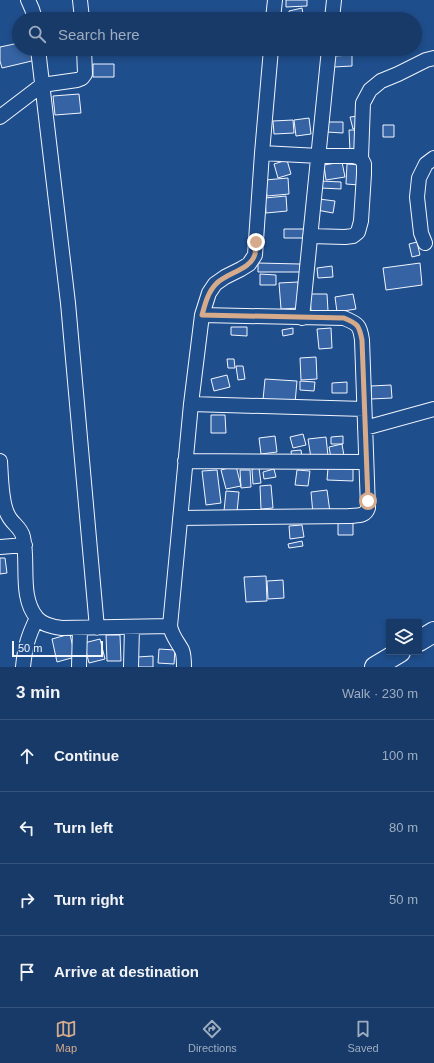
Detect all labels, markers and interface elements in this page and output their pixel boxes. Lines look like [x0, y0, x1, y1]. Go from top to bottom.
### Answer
search box [12, 12, 422, 56]
icon: search [26, 23, 48, 45]
text: Search here [58, 26, 140, 43]
route end [247, 233, 265, 251]
route start [359, 492, 377, 510]
map controls [386, 619, 422, 655]
button: layers [386, 619, 422, 655]
scale bar [12, 639, 103, 658]
text: 50 m [18, 642, 42, 654]
text: 3 min [16, 683, 60, 702]
text: Walk · 230 m [342, 686, 418, 701]
icon: ahead [16, 745, 38, 767]
text: Continue [54, 747, 119, 764]
text: 100 m [382, 748, 418, 763]
icon: left [16, 817, 38, 839]
text: Turn left [54, 819, 113, 836]
text: 80 m [389, 820, 418, 835]
icon: right [16, 889, 38, 911]
text: Turn right [54, 891, 124, 908]
text: 50 m [389, 892, 418, 907]
icon: arrive [16, 961, 38, 983]
text: Arrive at destination [54, 963, 199, 980]
tab: Map [55, 1018, 77, 1054]
tab: Directions [188, 1018, 237, 1054]
tab: Saved [347, 1018, 379, 1054]

